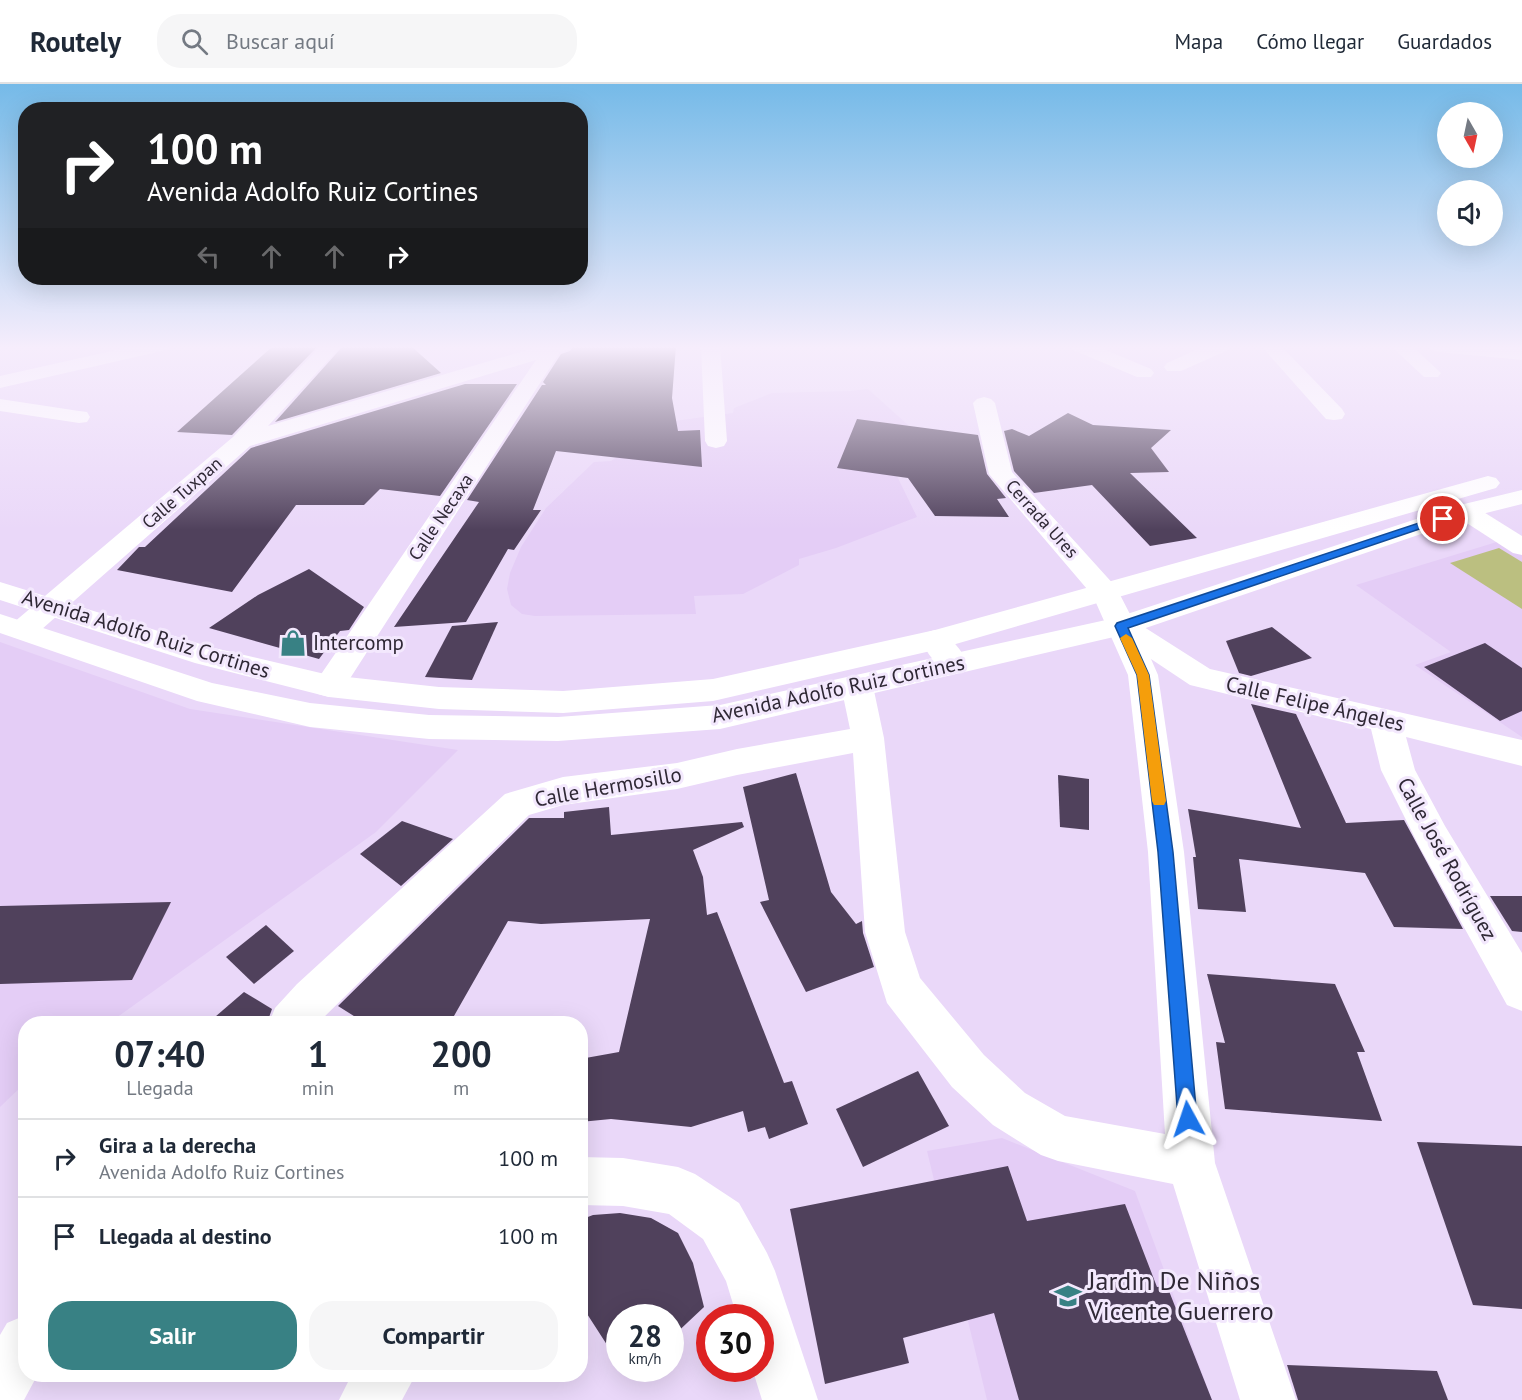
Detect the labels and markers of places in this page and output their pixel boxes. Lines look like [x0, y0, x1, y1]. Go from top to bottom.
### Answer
pin [1417, 493, 1468, 544]
shop icon: Intercomp [278, 628, 308, 658]
place label: Intercomp [313, 629, 404, 656]
place label: Jardin De Niños Vicente Guerrero [1087, 1264, 1274, 1327]
school or university icon: Jardin De Niños Vicente Guerrero [1053, 1281, 1083, 1311]

